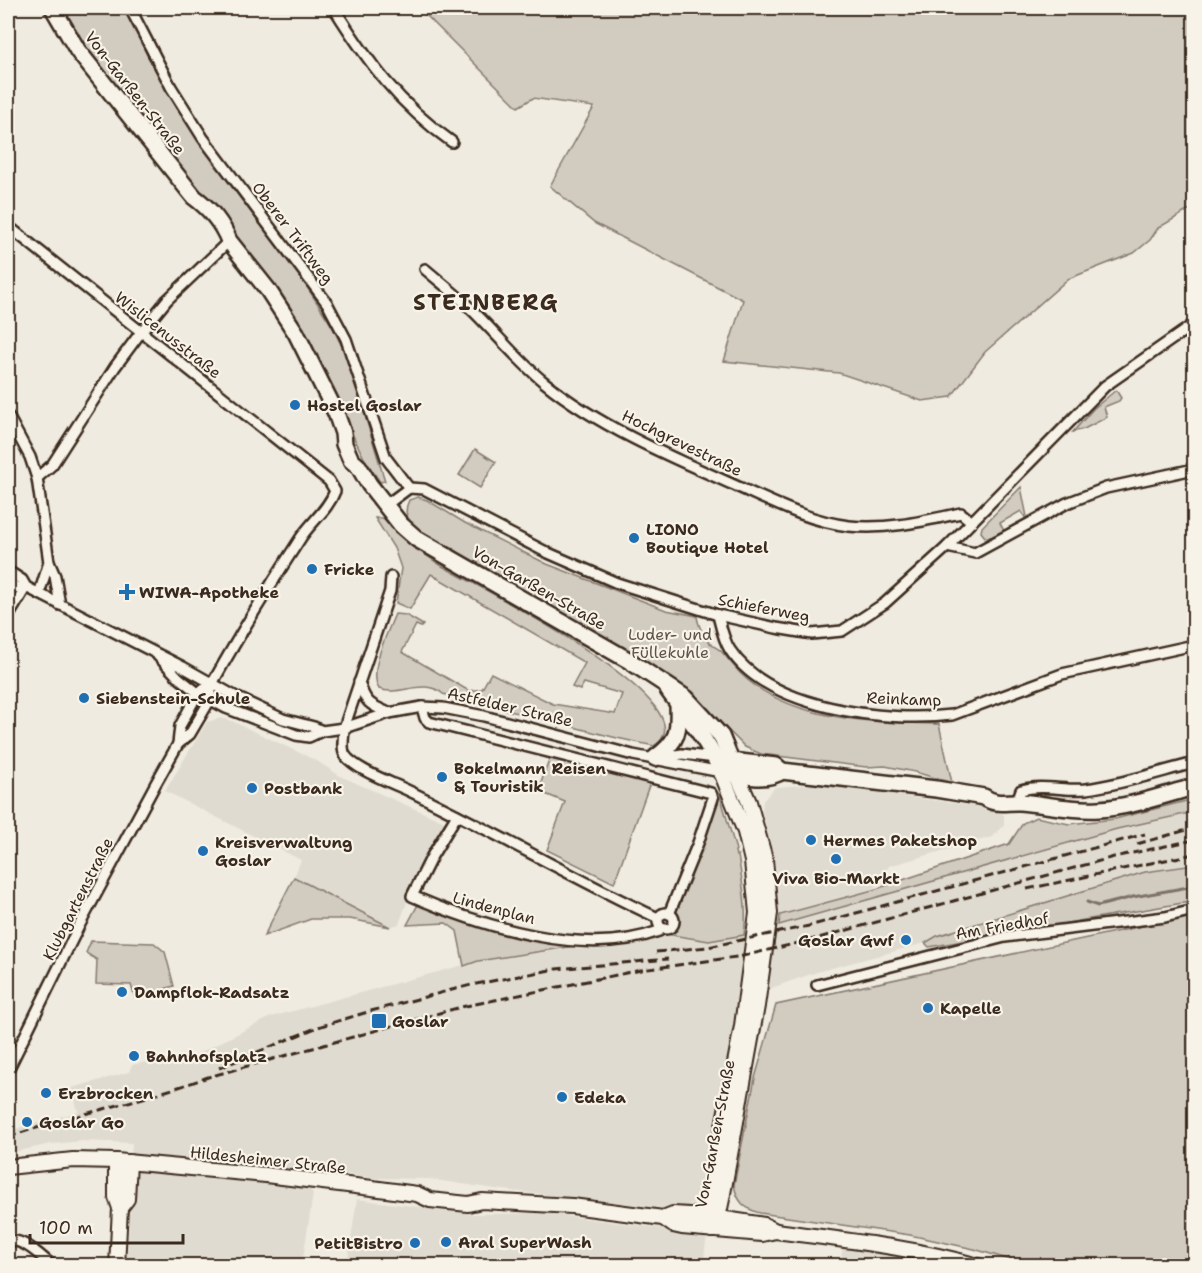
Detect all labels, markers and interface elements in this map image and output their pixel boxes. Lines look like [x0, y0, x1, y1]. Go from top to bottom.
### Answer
street label: Von-Garßen-Straße [80, 27, 190, 159]
street label: Oberer Triftweg [248, 178, 338, 289]
street label: Wislicenusstraße [110, 287, 226, 383]
district label: STEINBERG [413, 288, 559, 317]
place label: Hostel Goslar [307, 395, 422, 416]
marker: Hostel Goslar [288, 398, 302, 412]
street label: Hochgrevestraße [618, 405, 746, 481]
place label: LIONO Boutique Hotel [646, 519, 769, 558]
marker: LIONO Boutique Hotel [627, 531, 641, 545]
street label: Von-Garßen-Straße [468, 541, 610, 635]
place label: Fricke [324, 559, 375, 580]
marker: Fricke [305, 562, 319, 576]
place label: WIWA-Apotheke [139, 582, 279, 603]
marker: WIWA-Apotheke [120, 585, 134, 599]
street label: Schieferweg [716, 589, 812, 627]
park label: Luder- und Füllekuhle [628, 624, 712, 663]
street label: Astfelder Straße [445, 682, 575, 732]
street label: Reinkamp [866, 687, 942, 711]
place label: Siebenstein-Schule [96, 688, 251, 709]
marker: Siebenstein-Schule [77, 691, 91, 705]
place label: Bokelmann Reisen & Touristik [454, 758, 606, 797]
marker: Bokelmann Reisen & Touristik [435, 770, 449, 784]
place label: Postbank [264, 778, 343, 799]
marker: Postbank [245, 781, 259, 795]
place label: Hermes Paketshop [823, 830, 978, 851]
place label: Kreisverwaltung Goslar [215, 832, 352, 871]
marker: Hermes Paketshop [804, 833, 818, 847]
street label: Klubgartenstraße [38, 834, 118, 964]
marker: Kreisverwaltung Goslar [196, 844, 210, 858]
marker: Viva Bio-Markt [829, 852, 843, 866]
place label: Viva Bio-Markt [772, 868, 900, 889]
street label: Lindenplan [450, 887, 538, 929]
street label: Am Friedhof [954, 907, 1052, 945]
place label: Goslar Gwf [798, 930, 895, 951]
marker: Goslar Gwf [899, 933, 913, 947]
place label: Dampflok-Radsatz [134, 982, 290, 1003]
marker: Dampflok-Radsatz [115, 985, 129, 999]
place label: Kapelle [940, 998, 1002, 1019]
marker: Kapelle [921, 1001, 935, 1015]
place label: Goslar [392, 1011, 449, 1032]
marker: Goslar [370, 1012, 388, 1030]
place label: Bahnhofsplatz [146, 1046, 267, 1067]
marker: Bahnhofsplatz [127, 1049, 141, 1063]
street label: Von-Garßen-Straße [690, 1058, 740, 1210]
place label: Erzbrocken [58, 1083, 154, 1104]
marker: Erzbrocken [39, 1086, 53, 1100]
place label: Edeka [574, 1087, 626, 1108]
marker: Edeka [555, 1090, 569, 1104]
place label: Goslar Go [39, 1112, 124, 1133]
marker: Goslar Go [20, 1115, 34, 1129]
street label: Hildesheimer Straße [189, 1141, 347, 1179]
scale bar [30, 1207, 183, 1245]
text: 100 m [39, 1216, 93, 1240]
place label: Aral SuperWash [458, 1232, 592, 1253]
place label: PetitBistro [314, 1233, 403, 1254]
marker: Aral SuperWash [439, 1235, 453, 1249]
marker: PetitBistro [408, 1236, 422, 1250]

